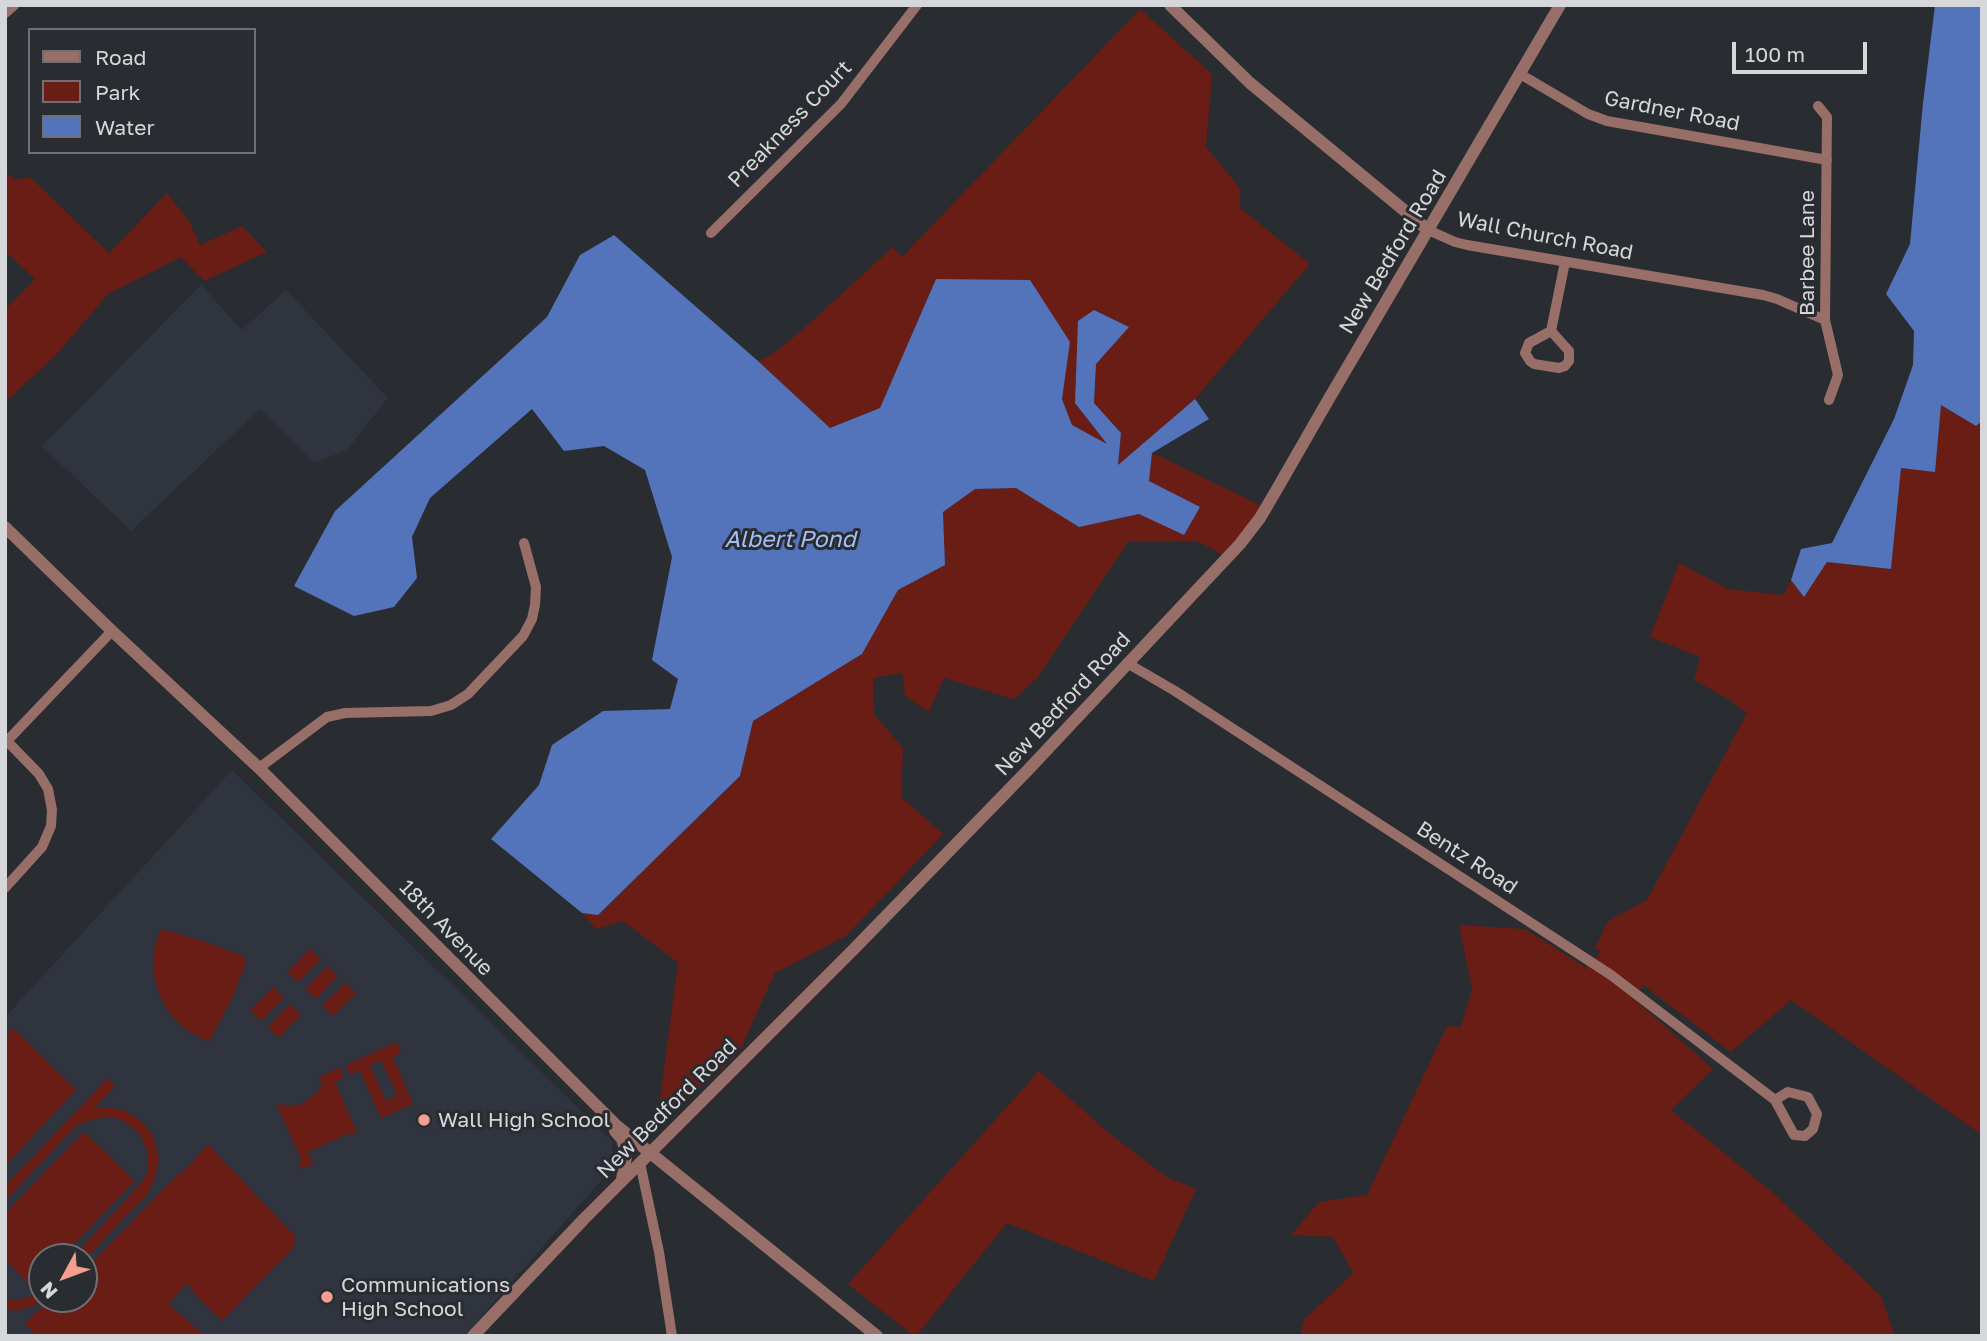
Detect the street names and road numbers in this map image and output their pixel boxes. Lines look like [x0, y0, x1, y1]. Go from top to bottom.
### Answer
street label: Preakness Court [723, 55, 857, 193]
street label: Gardner Road [1602, 86, 1742, 136]
street label: New Bedford Road [1334, 165, 1452, 339]
street label: Barbee Lane [1794, 190, 1820, 316]
street label: Wall Church Road [1455, 207, 1635, 265]
street label: New Bedford Road [990, 627, 1136, 781]
street label: Bentz Road [1412, 816, 1522, 900]
street label: 18th Avenue [394, 875, 498, 981]
street label: New Bedford Road [592, 1034, 742, 1184]

